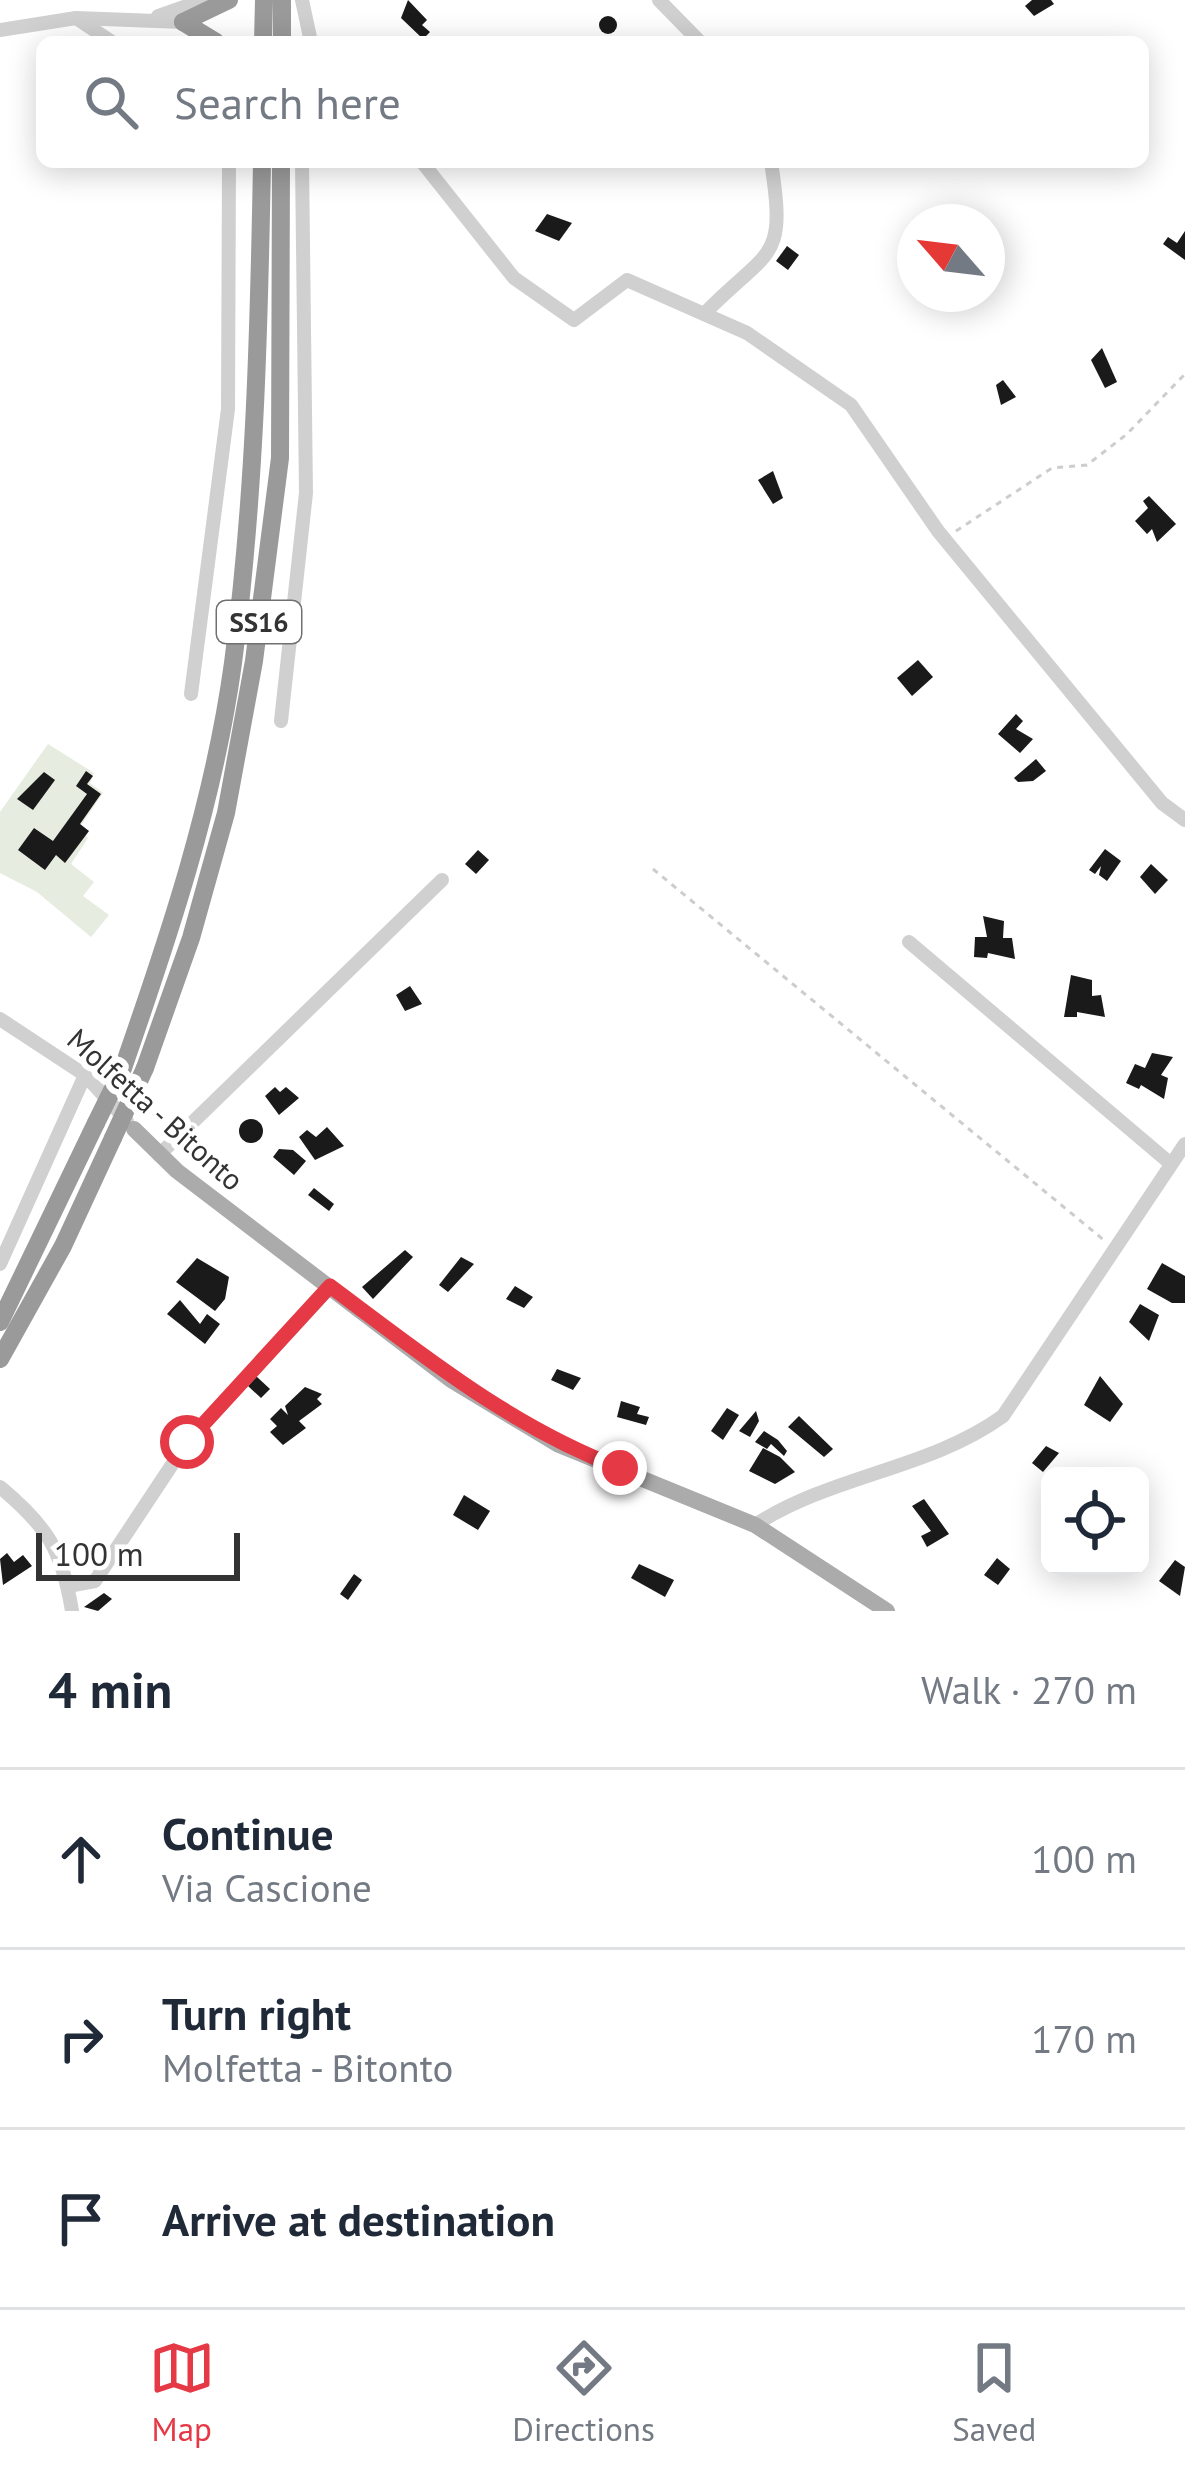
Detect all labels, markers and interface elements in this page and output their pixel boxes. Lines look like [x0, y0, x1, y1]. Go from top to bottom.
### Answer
search box [36, 36, 1149, 168]
icon: search [78, 69, 144, 135]
text: Search here [174, 73, 401, 131]
north arrow [897, 204, 1005, 312]
road number: SS16 [217, 601, 301, 643]
street label: Molfetta - Bitonto [60, 1020, 252, 1198]
route start [160, 1415, 214, 1469]
route end [593, 1441, 647, 1495]
map controls [1041, 1467, 1149, 1575]
button: locate [1041, 1467, 1149, 1575]
scale bar [36, 1527, 240, 1580]
text: 100 m [54, 1532, 144, 1575]
text: 4 min [48, 1656, 172, 1722]
text: Walk · 270 m [921, 1664, 1137, 1715]
text: Continue [162, 1804, 334, 1862]
icon: ahead [48, 1826, 114, 1892]
text: 100 m [1031, 1833, 1137, 1884]
text: Via Cascione [162, 1862, 372, 1913]
text: Turn right [162, 1984, 351, 2042]
icon: right [48, 2006, 114, 2072]
text: 170 m [1031, 2013, 1137, 2064]
text: Molfetta - Bitonto [162, 2042, 453, 2093]
icon: arrive [48, 2186, 114, 2252]
text: Arrive at destination [162, 2190, 555, 2248]
tab: Map [149, 2335, 215, 2450]
tab: Directions [512, 2335, 655, 2450]
tab: Saved [952, 2335, 1036, 2450]

